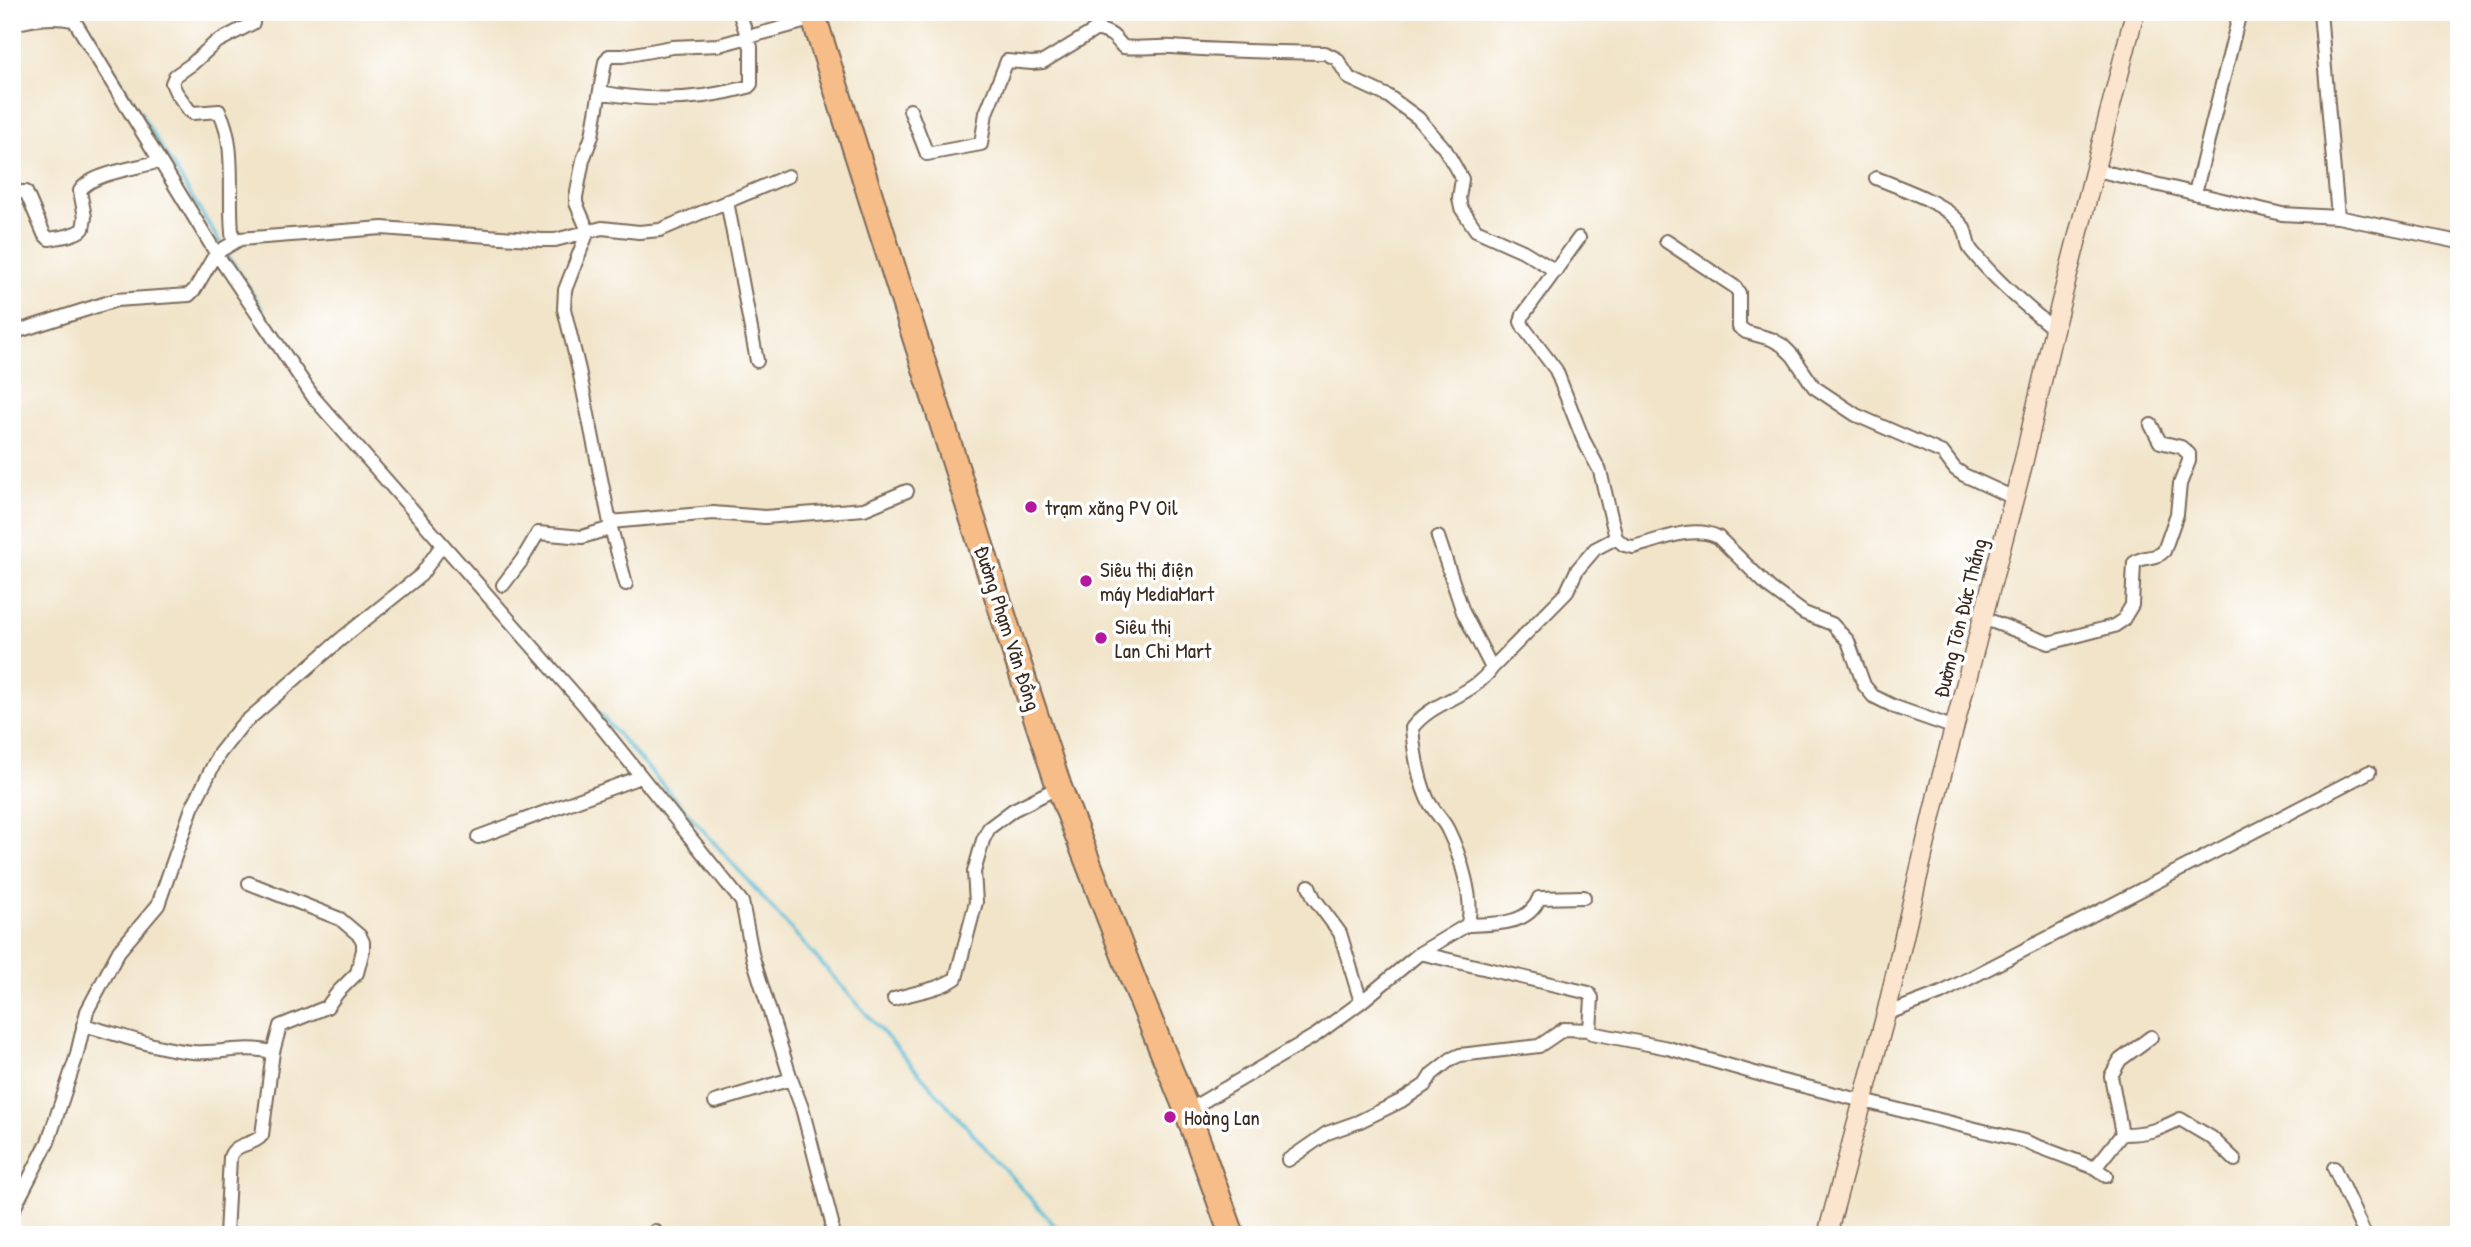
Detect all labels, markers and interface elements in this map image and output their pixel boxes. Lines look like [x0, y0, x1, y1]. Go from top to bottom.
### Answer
place label: trạm xăng PV Oil [1045, 493, 1178, 522]
marker: trạm xăng PV Oil [1023, 499, 1039, 515]
street label: Đường Tôn Đức Thắng [1926, 535, 1994, 701]
street label: Đường Phạm Văn Đồng [968, 542, 1048, 714]
place label: Siêu thị điện máy MediaMart [1100, 555, 1215, 608]
marker: Siêu thị điện máy MediaMart [1078, 573, 1094, 589]
place label: Siêu thị Lan Chi Mart [1115, 612, 1212, 665]
marker: Siêu thị Lan Chi Mart [1093, 630, 1109, 646]
place label: Hoàng Lan [1184, 1103, 1260, 1132]
marker: Hoàng Lan [1162, 1109, 1178, 1125]

